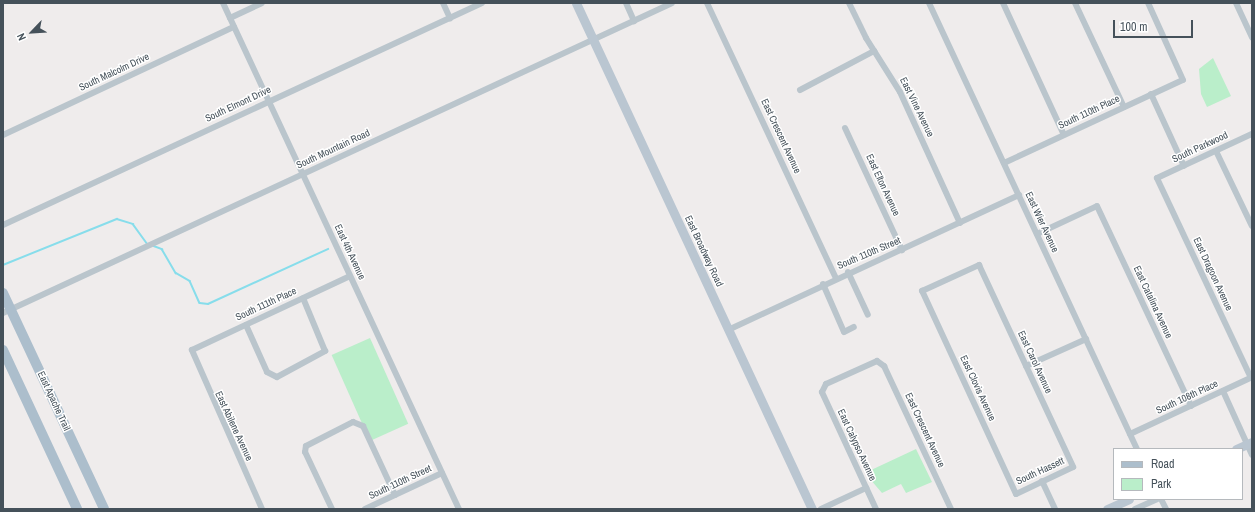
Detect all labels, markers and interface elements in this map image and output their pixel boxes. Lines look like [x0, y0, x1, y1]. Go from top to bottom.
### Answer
north arrow [12, 12, 52, 52]
scale bar [1115, 12, 1195, 38]
text: 100 m [1120, 19, 1147, 35]
text: N [13, 31, 29, 43]
street label: South Malcolm Drive [77, 50, 151, 94]
street label: East Vine Avenue [897, 75, 937, 139]
street label: South Elmont Drive [203, 84, 273, 124]
street label: South 110th Place [1056, 93, 1122, 131]
street label: East Crescent Avenue [758, 97, 804, 175]
street label: South Mountain Road [294, 127, 372, 171]
street label: South Parkwood [1170, 129, 1230, 165]
street label: East Elton Avenue [863, 152, 903, 218]
street label: East Wier Avenue [1023, 190, 1061, 254]
street label: East Broadway Road [682, 214, 726, 288]
street label: East 4th Avenue [332, 222, 368, 282]
street label: South 110th Street [835, 234, 903, 272]
street label: East Dragoon Avenue [1191, 235, 1235, 313]
street label: East Catalina Avenue [1131, 264, 1175, 340]
street label: South 111th Place [234, 285, 298, 323]
street label: East Carol Avenue [1015, 329, 1055, 395]
street label: East Clovis Avenue [957, 353, 999, 423]
street label: East Apache Trail [35, 369, 73, 433]
street label: South 108th Place [1154, 377, 1220, 417]
street label: East Abilene Avenue [212, 389, 256, 463]
street label: East Crescent Avenue [902, 391, 948, 469]
street label: East Calypso Avenue [835, 407, 879, 483]
legend [1113, 448, 1243, 500]
street label: South Hassett [1014, 455, 1066, 487]
text: Road [1151, 456, 1175, 472]
street label: South 110th Street [367, 462, 433, 502]
text: Park [1151, 476, 1171, 492]

